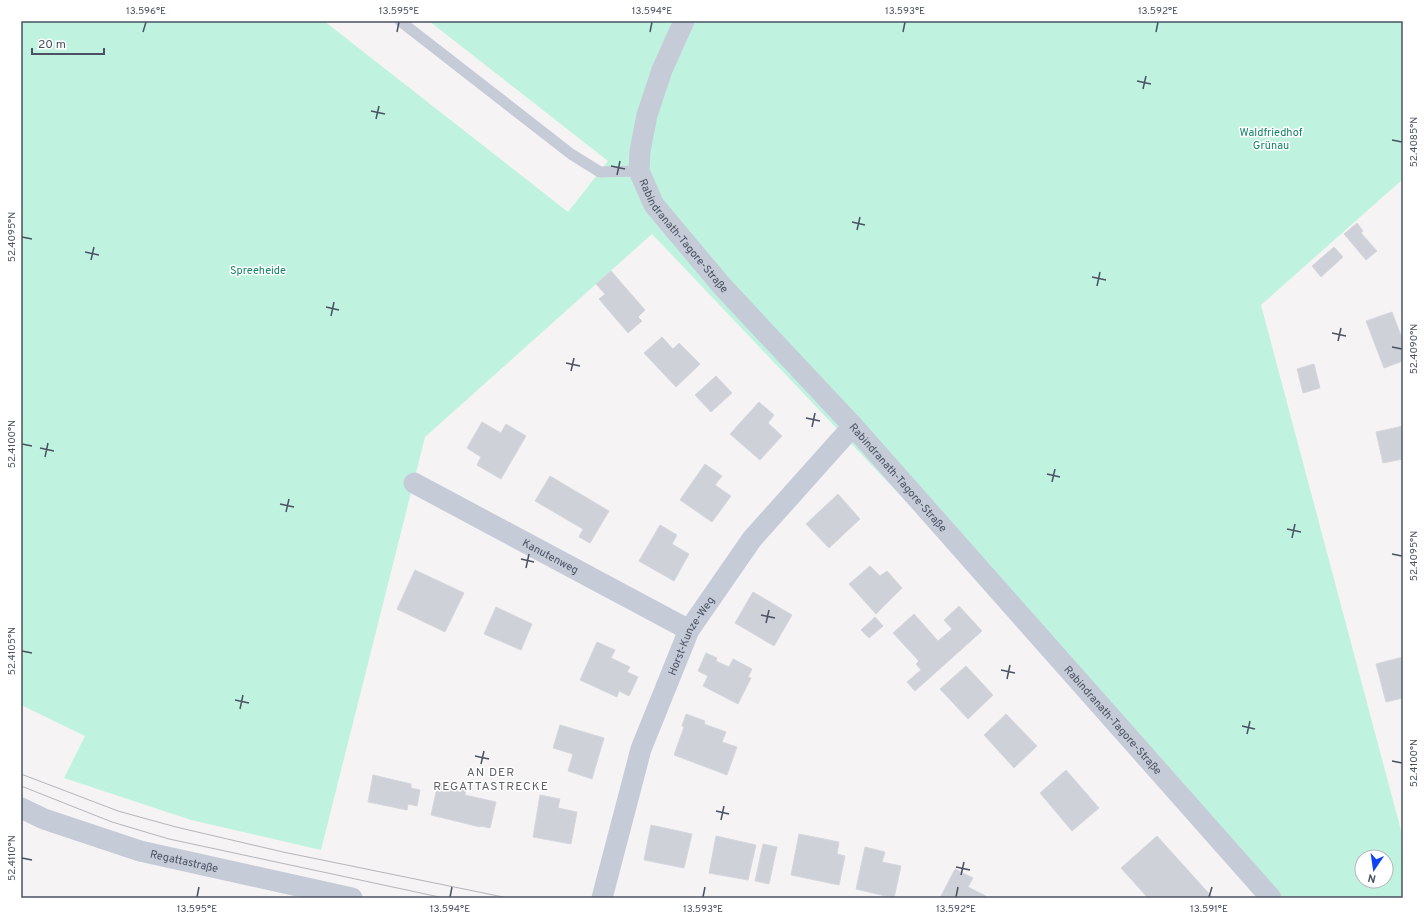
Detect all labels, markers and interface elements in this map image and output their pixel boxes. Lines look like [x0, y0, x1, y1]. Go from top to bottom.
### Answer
text: 13.596°E [126, 5, 166, 18]
text: 13.595°E [379, 5, 419, 18]
text: 13.594°E [632, 5, 672, 18]
text: 13.593°E [885, 5, 925, 18]
text: 13.592°E [1138, 5, 1178, 18]
scale bar [32, 30, 104, 56]
text: 20 m [38, 37, 66, 53]
text: 52.4085°N [1408, 117, 1421, 167]
park label: Waldfriedhof Grünau [1240, 126, 1303, 153]
street label: Rabindranath-Tagore-Straße [635, 177, 731, 296]
text: 52.4095°N [6, 212, 19, 262]
park label: Spreeheide [230, 264, 286, 278]
text: 52.4090°N [1408, 324, 1421, 374]
text: 52.4100°N [6, 420, 19, 468]
street label: Rabindranath-Tagore-Straße [846, 421, 950, 535]
text: 52.4095°N [1408, 531, 1421, 581]
street label: Kanutenweg [520, 536, 581, 578]
street label: Horst-Kunze-Weg [665, 594, 718, 678]
text: 52.4105°N [6, 627, 19, 675]
street label: Rabindranath-Tagore-Straße [1061, 663, 1164, 778]
text: 52.4100°N [1408, 739, 1421, 787]
district label: AN DER REGATTASTRECKE [433, 765, 549, 795]
text: 52.4110°N [6, 835, 19, 881]
street label: Regattastraße [149, 847, 220, 876]
north arrow [1354, 849, 1394, 889]
text: N [1367, 870, 1377, 885]
text: 13.595°E [177, 903, 217, 916]
text: 13.594°E [430, 903, 470, 916]
text: 13.593°E [683, 903, 723, 916]
text: 13.592°E [936, 903, 976, 916]
text: 13.591°E [1190, 903, 1228, 916]

